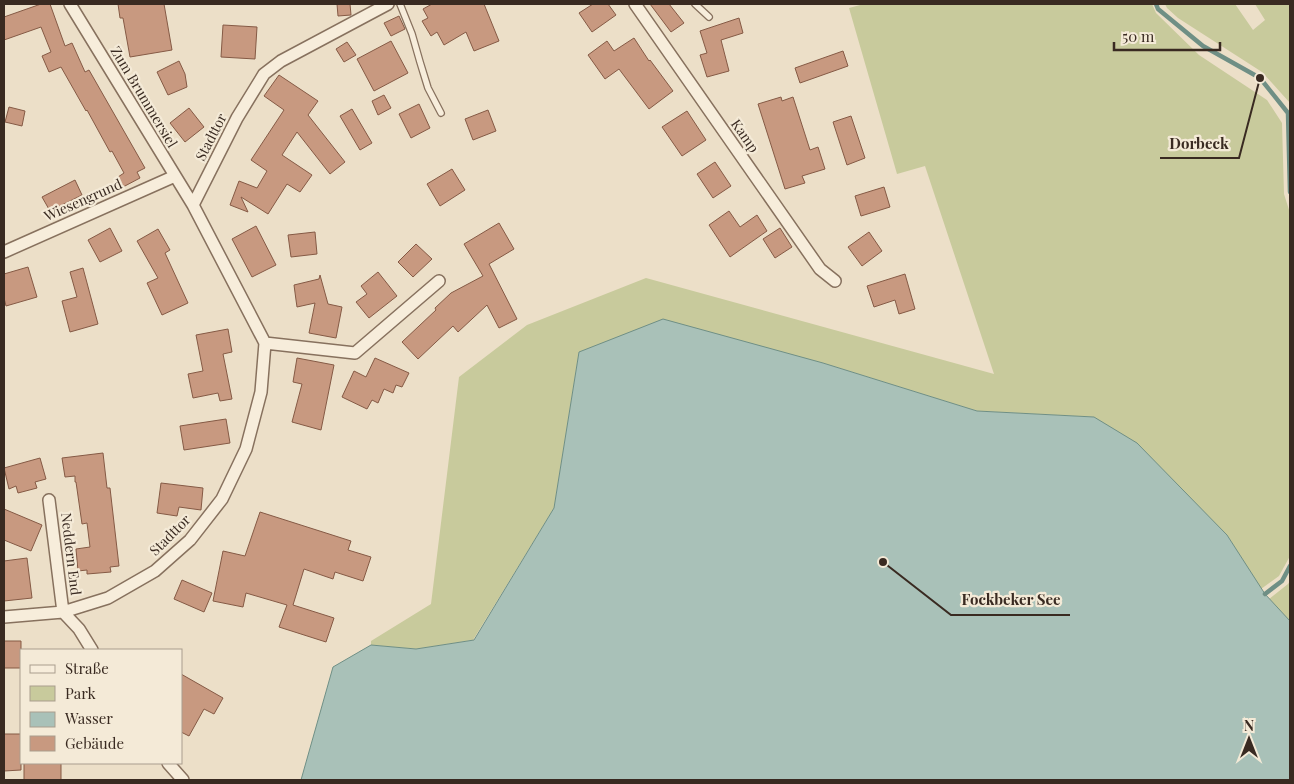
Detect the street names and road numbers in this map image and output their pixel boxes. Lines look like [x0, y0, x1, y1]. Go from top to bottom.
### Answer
street label: Zum Brummersiel [107, 43, 182, 151]
street label: Stadttor [191, 109, 231, 164]
street label: Kamp [727, 115, 764, 156]
street label: Wiesengrund [40, 174, 125, 226]
street label: Stadttor [145, 509, 195, 559]
street label: Neddern End [57, 512, 86, 596]

